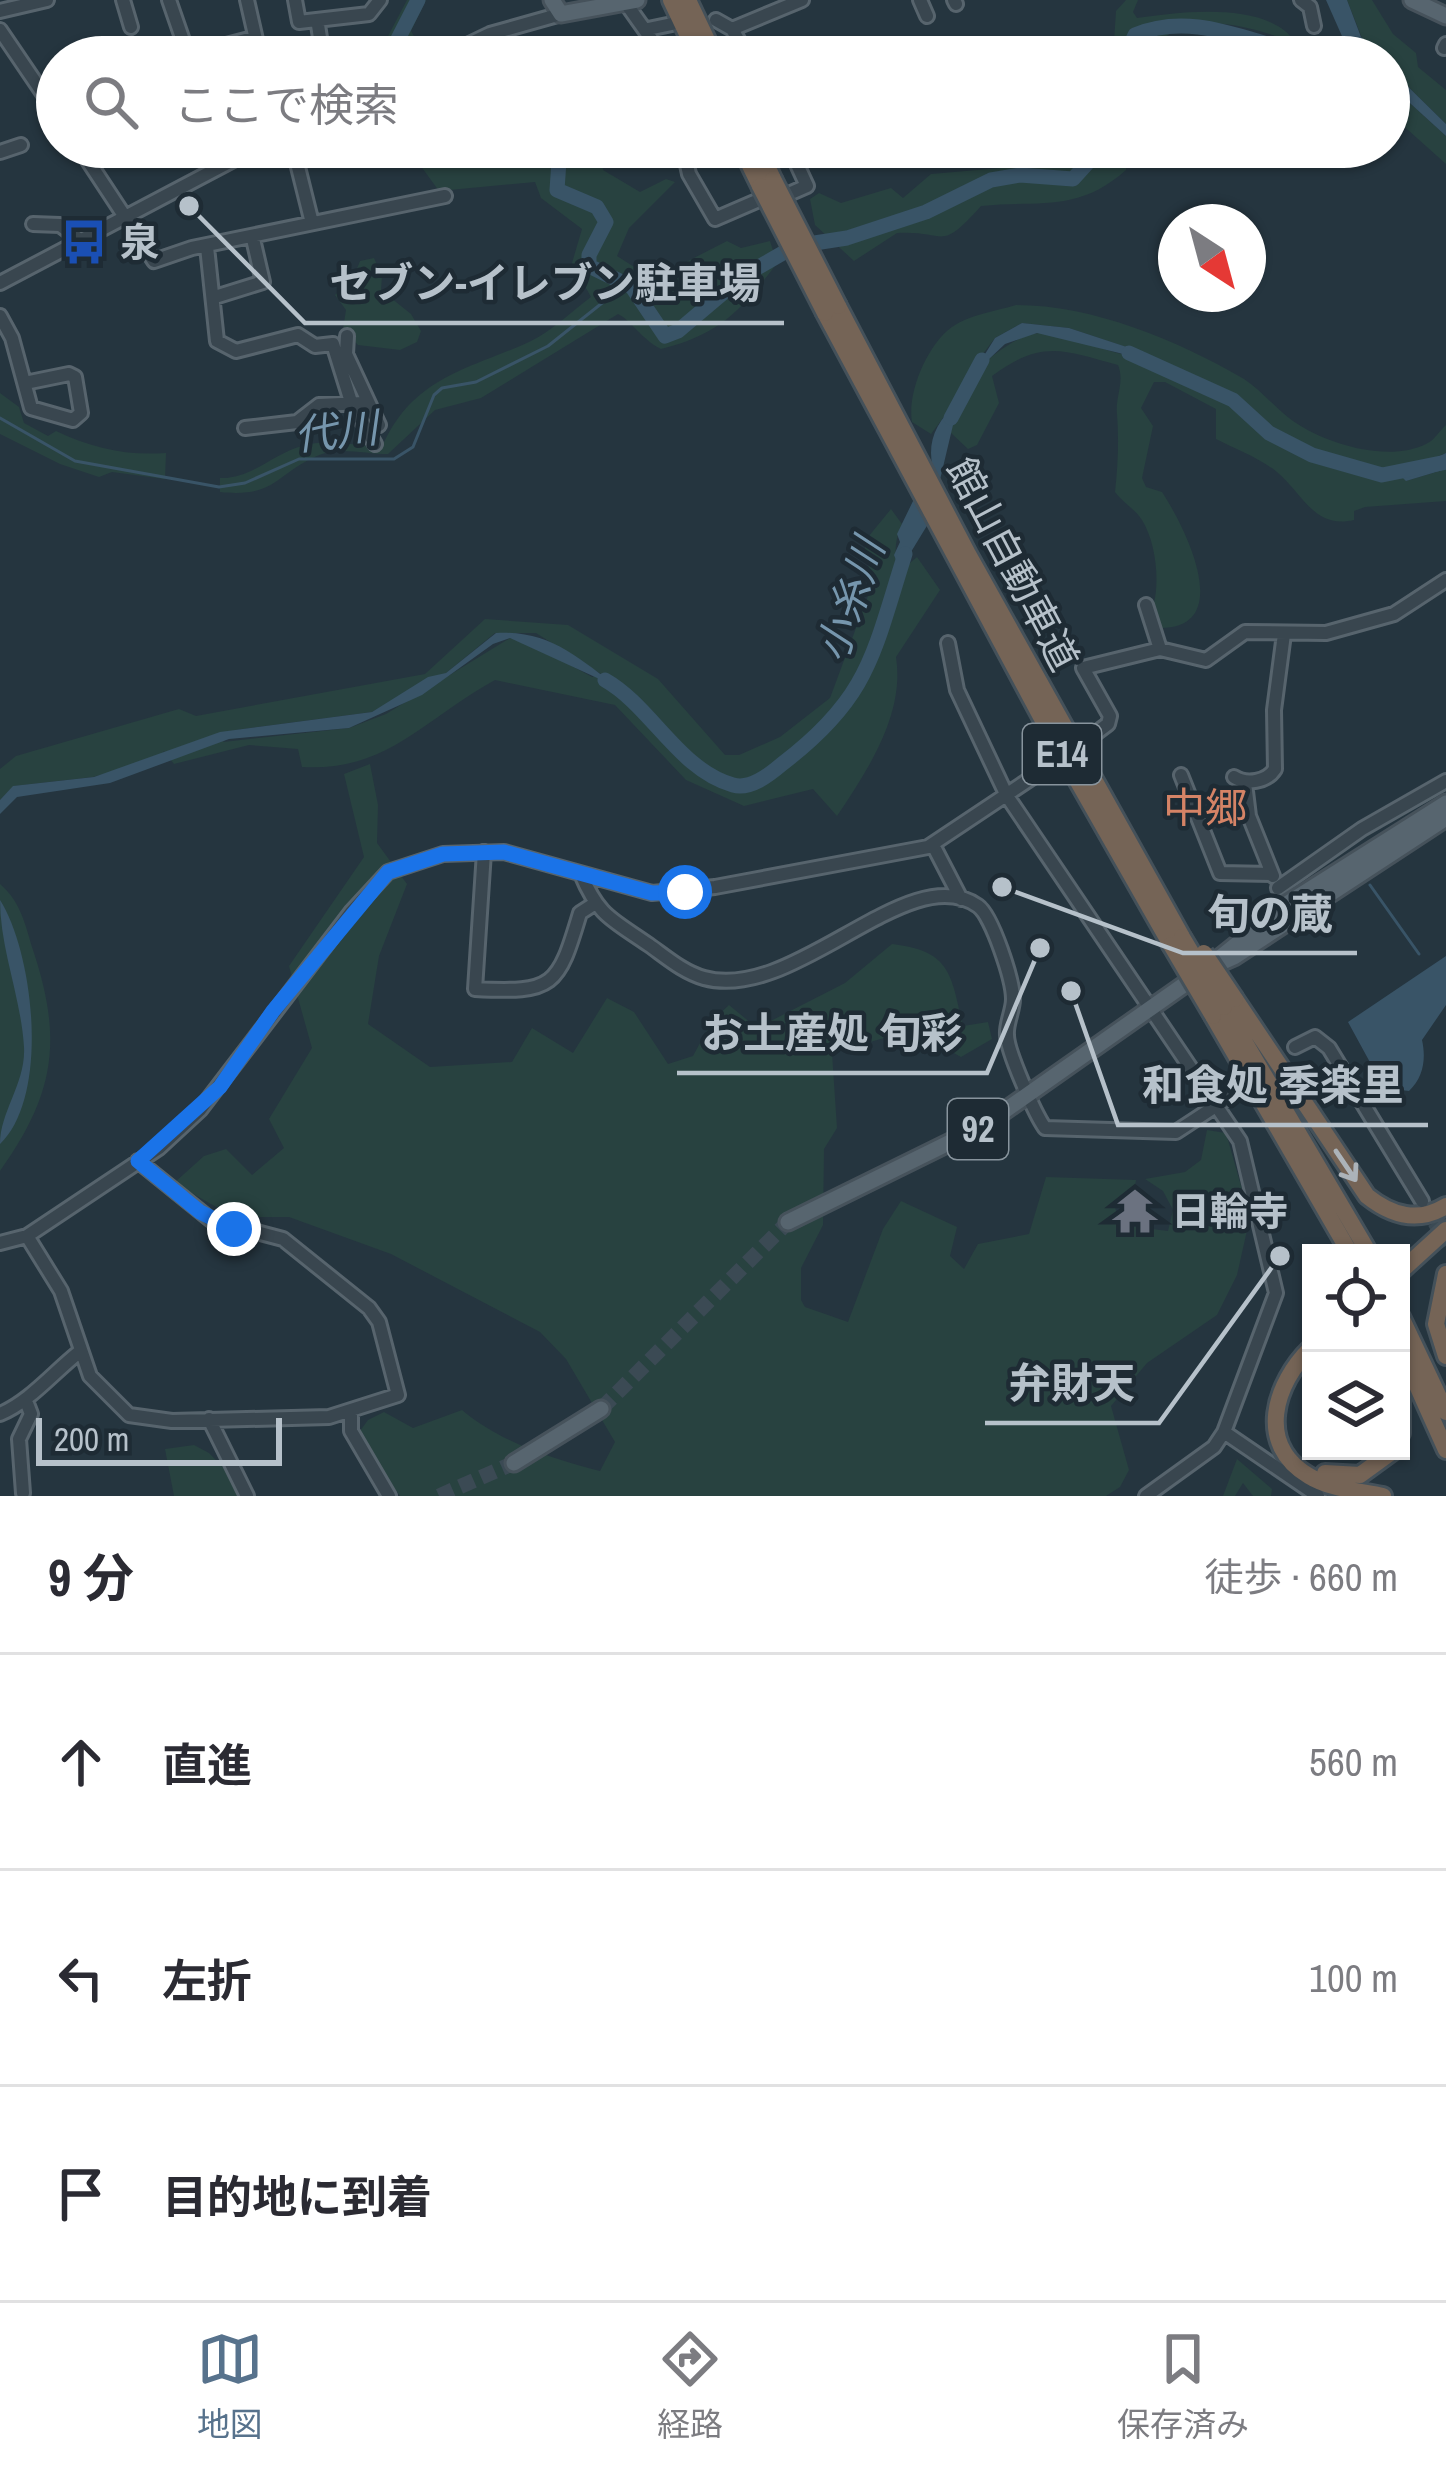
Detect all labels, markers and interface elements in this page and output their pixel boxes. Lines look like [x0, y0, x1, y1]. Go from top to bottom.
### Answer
search box [36, 36, 1410, 168]
icon: search [78, 69, 144, 135]
text: ここで検索 [174, 74, 399, 135]
north arrow [1158, 204, 1266, 312]
place label: 泉 [120, 216, 159, 268]
bus stop icon: 泉 [59, 217, 109, 267]
callout: セブン-イレブン駐車場 [305, 245, 784, 323]
text: セブン-イレブン駐車場 [329, 255, 761, 311]
water label: 代川 [291, 398, 385, 463]
street label: 館山自動車道 [935, 448, 1091, 680]
water label: 小糸川 [803, 528, 898, 669]
road number: E14 [1023, 724, 1101, 784]
district label: 中郷 [1163, 780, 1247, 836]
route start [658, 865, 712, 919]
callout: 旬の蔵 [1183, 875, 1357, 953]
text: 旬の蔵 [1207, 886, 1333, 942]
callout: お土産処 旬彩 [677, 995, 987, 1073]
text: お土産処 旬彩 [701, 1005, 963, 1061]
callout: 和食処 季楽里 [1118, 1047, 1428, 1125]
text: 和食処 季楽里 [1142, 1057, 1404, 1113]
road number: 92 [948, 1099, 1008, 1159]
one-way arrow [1333, 1149, 1358, 1183]
place label: 日輪寺 [1171, 1185, 1288, 1237]
temple icon: 日輪寺 [1110, 1186, 1160, 1236]
route end [207, 1202, 261, 1256]
map controls [1302, 1244, 1410, 1460]
button: locate [1302, 1244, 1410, 1352]
callout: 弁財天 [985, 1345, 1159, 1423]
button: layers [1302, 1352, 1410, 1460]
text: 弁財天 [1009, 1355, 1135, 1411]
scale bar [36, 1412, 282, 1465]
text: 200 m [54, 1417, 129, 1461]
text: 9 分 [48, 1543, 134, 1612]
text: 徒歩 · 660 m [1204, 1551, 1398, 1603]
icon: ahead [48, 1729, 114, 1795]
text: 直進 [162, 1734, 252, 1795]
text: 560 m [1309, 1736, 1398, 1788]
icon: left [48, 1945, 114, 2011]
text: 左折 [162, 1950, 252, 2011]
text: 100 m [1309, 1952, 1398, 2004]
icon: arrive [48, 2161, 114, 2227]
text: 目的地に到着 [162, 2166, 432, 2227]
tab: 地図 [197, 2326, 263, 2446]
tab: 経路 [657, 2326, 723, 2446]
tab: 保存済み [1117, 2326, 1249, 2446]

